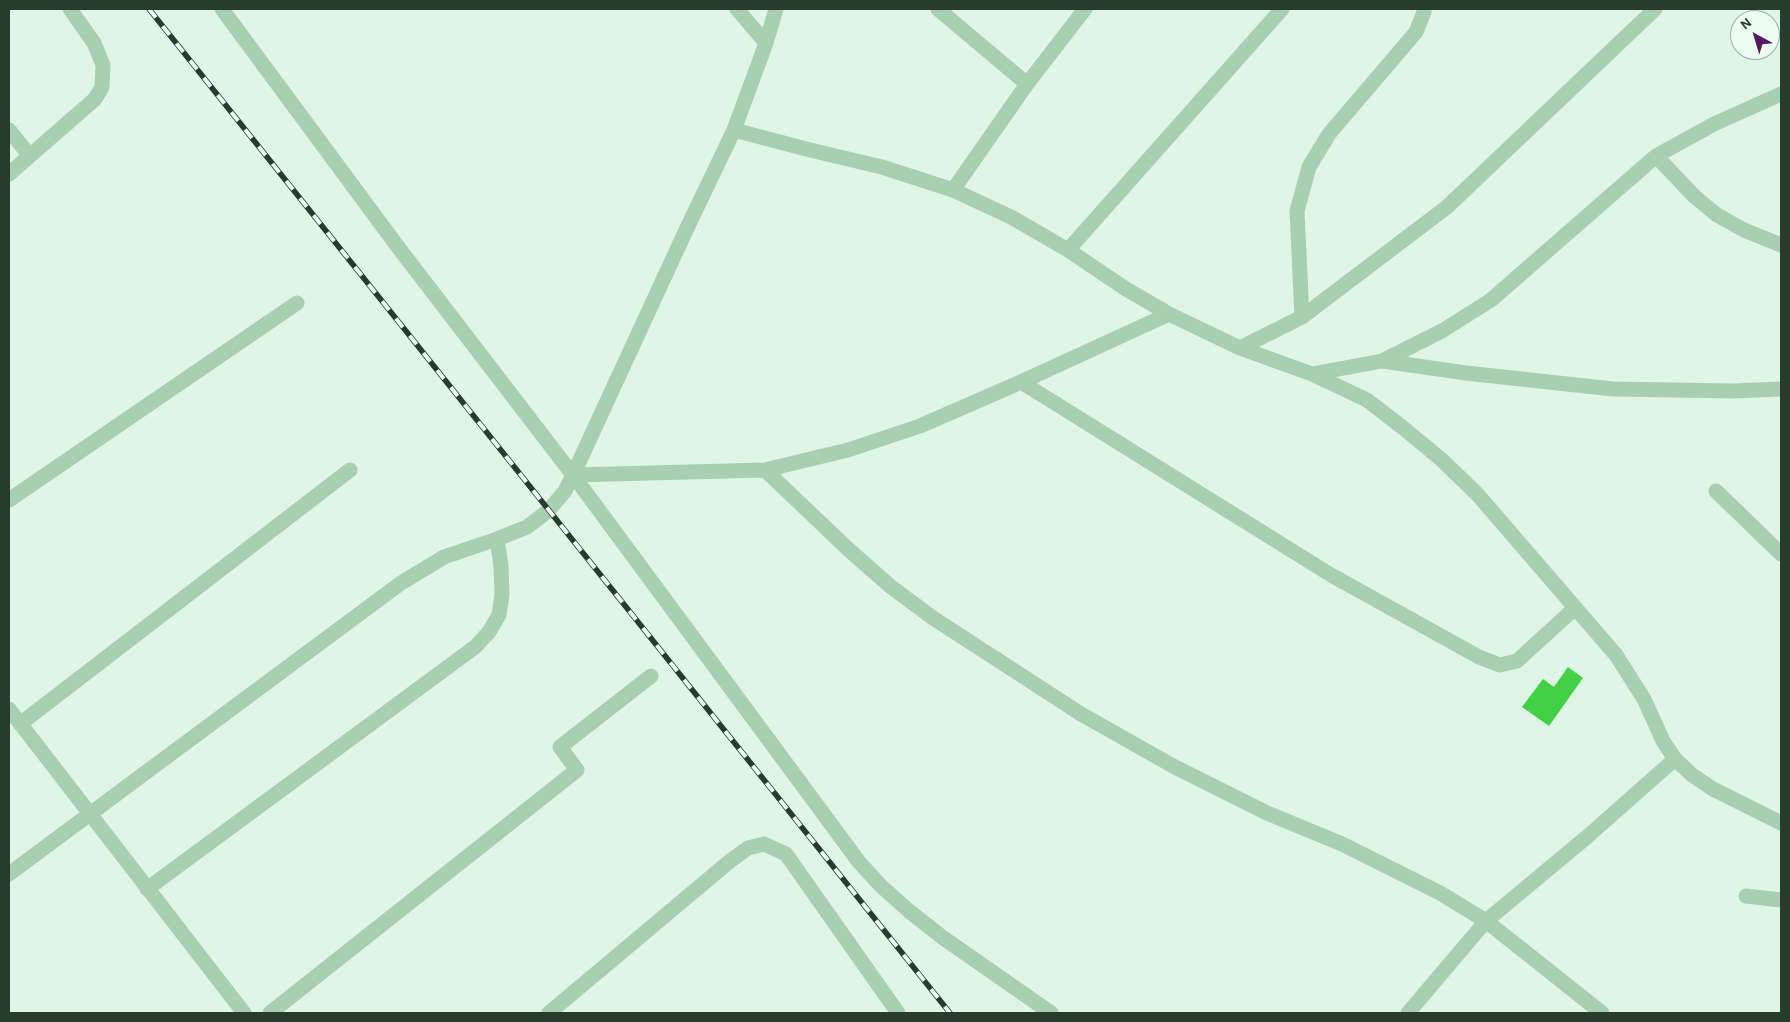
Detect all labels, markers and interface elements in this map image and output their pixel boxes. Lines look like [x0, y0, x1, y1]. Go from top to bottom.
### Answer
north arrow [1730, 10, 1780, 60]
text: N [1738, 16, 1754, 33]

